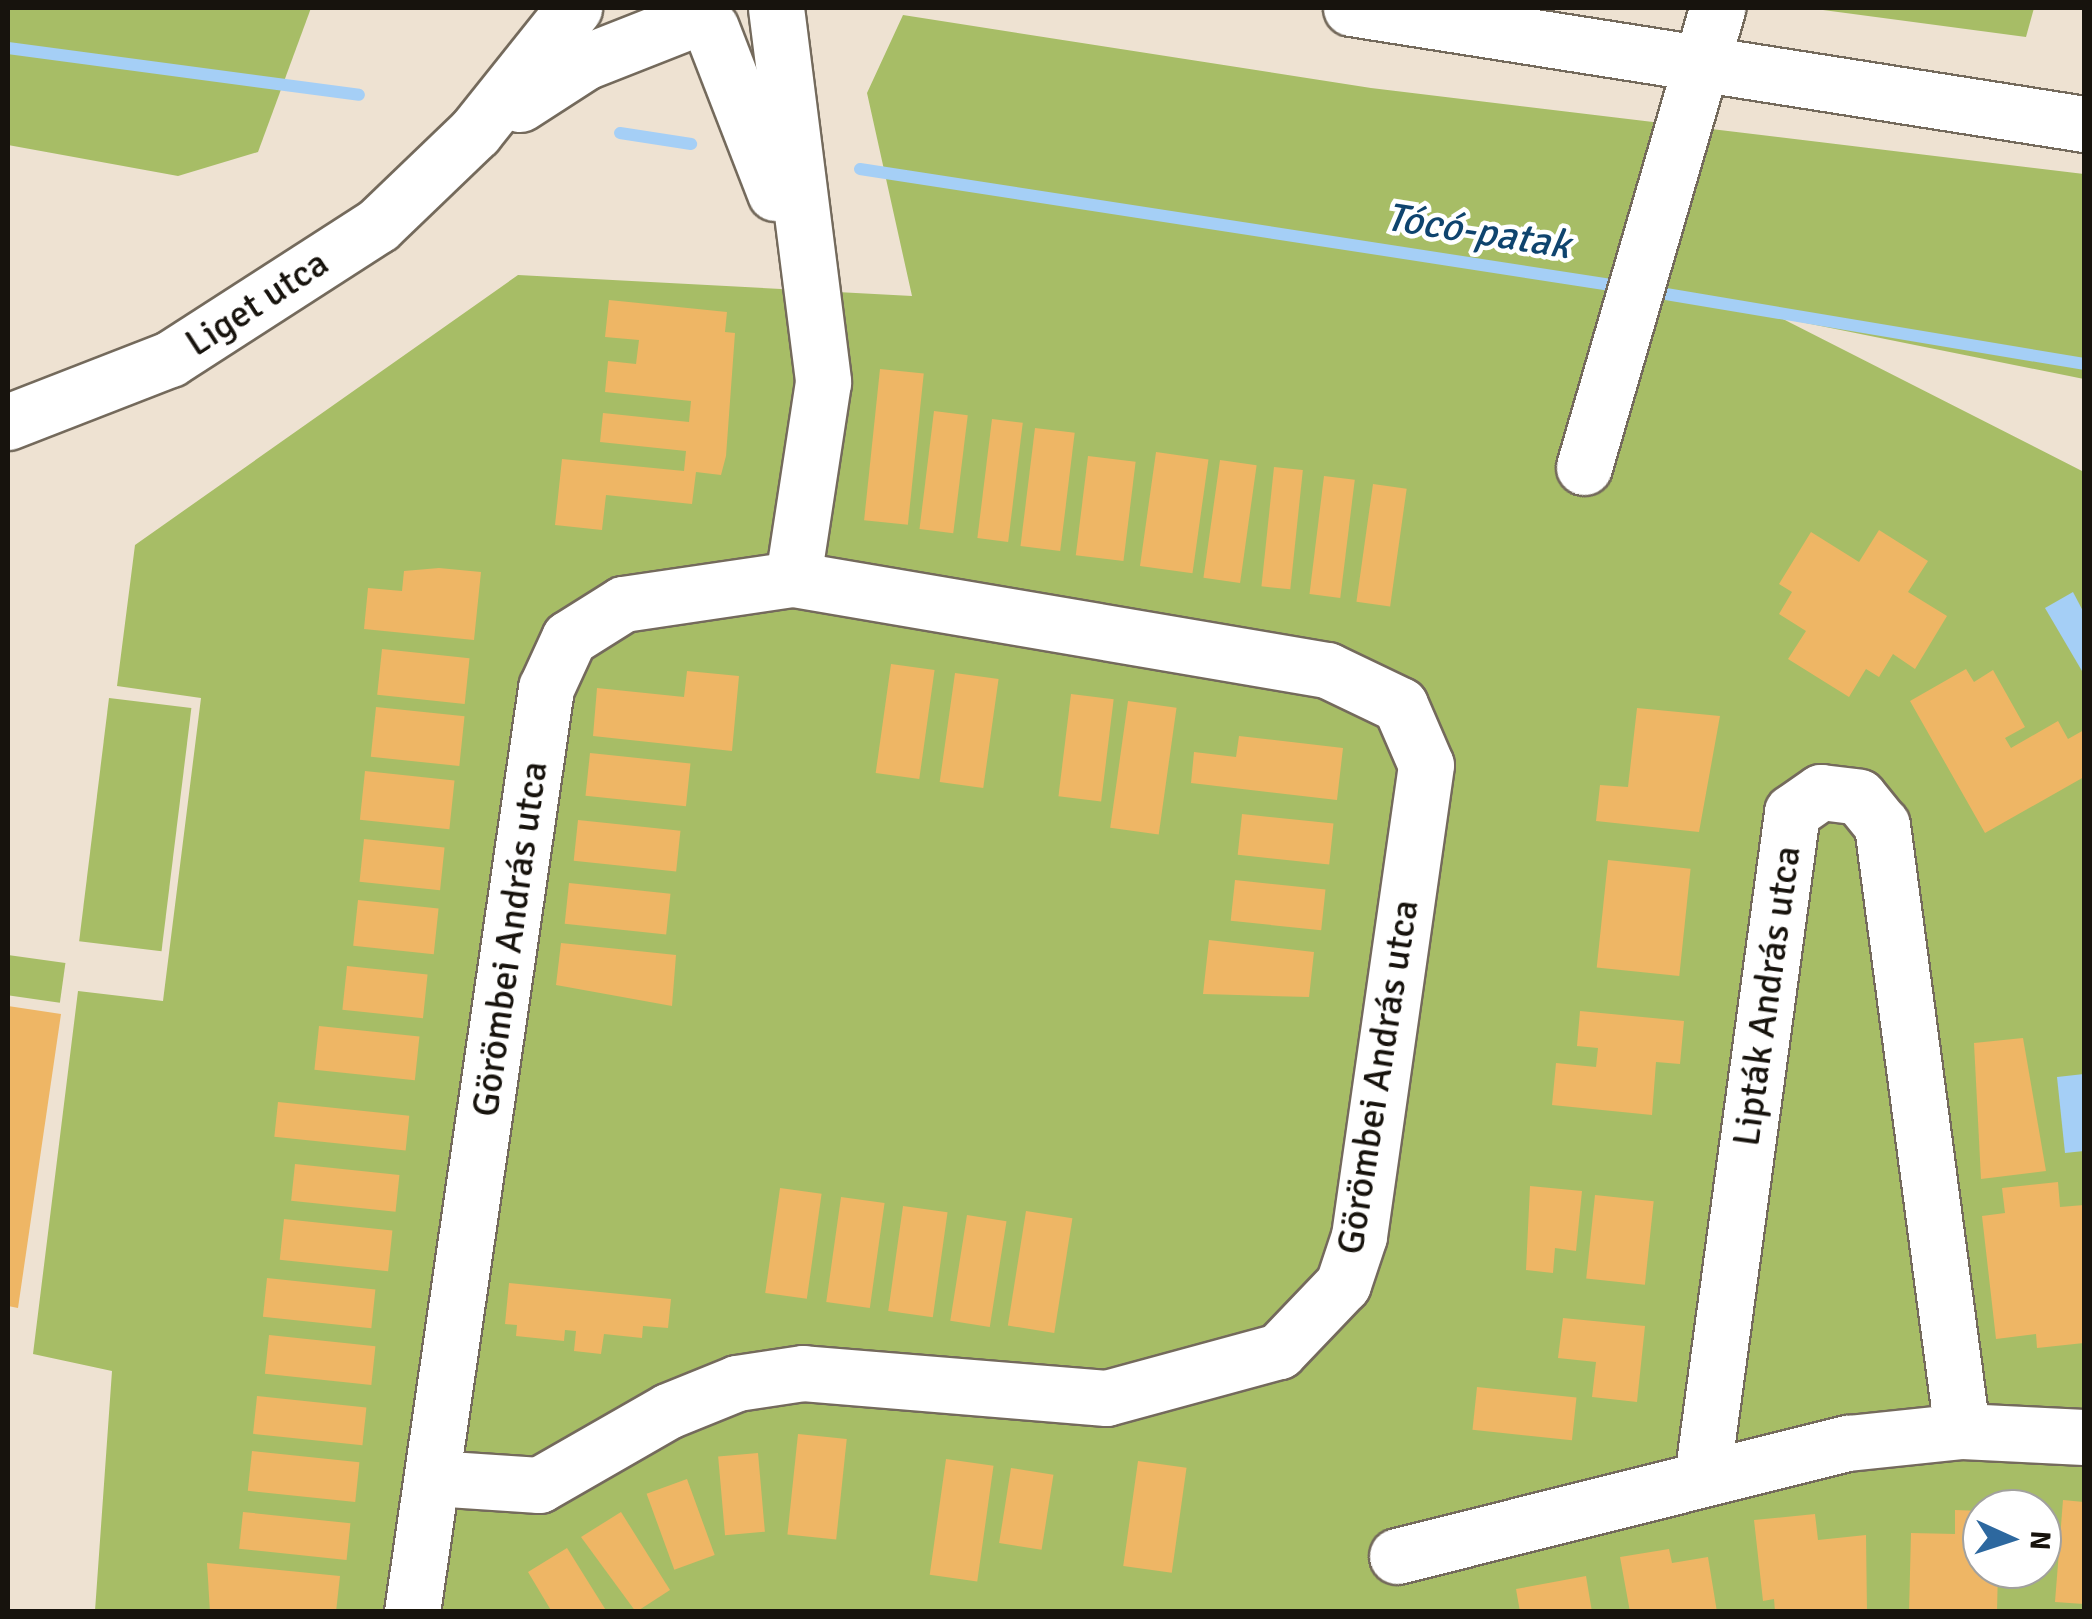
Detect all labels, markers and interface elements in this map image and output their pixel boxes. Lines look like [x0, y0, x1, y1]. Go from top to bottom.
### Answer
water label: Tócó-patak [1382, 193, 1574, 269]
street label: Liget utca [177, 240, 337, 366]
street label: Görömbei András utca [462, 758, 558, 1120]
street label: Lipták András utca [1723, 843, 1811, 1149]
street label: Görömbei András utca [1327, 897, 1429, 1257]
north arrow [1962, 1489, 2062, 1589]
text: N [2022, 1530, 2057, 1551]

